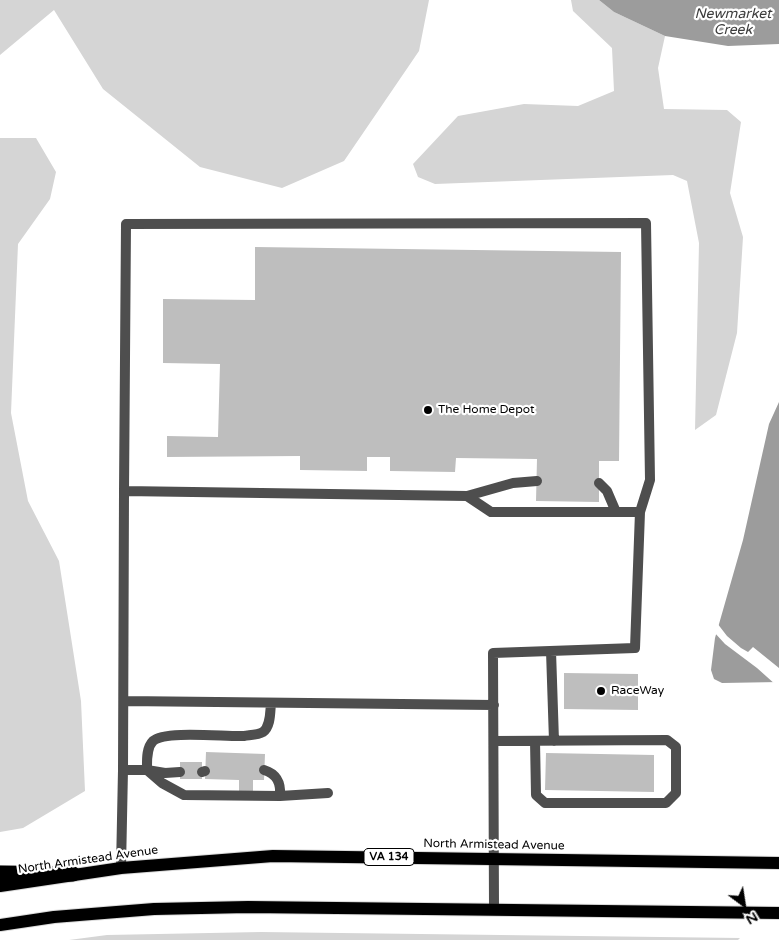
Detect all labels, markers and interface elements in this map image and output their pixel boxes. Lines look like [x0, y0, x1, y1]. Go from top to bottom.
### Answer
water label: Newmarket Creek [695, 6, 771, 38]
place label: The Home Depot [438, 403, 535, 417]
marker: The Home Depot [422, 404, 434, 416]
place label: RaceWay [611, 684, 664, 698]
marker: RaceWay [595, 685, 607, 697]
street label: North Armistead Avenue [423, 837, 565, 853]
street label: North Armistead Avenue [17, 843, 159, 877]
road number: VA 134 [364, 849, 414, 866]
north arrow [719, 880, 769, 930]
text: N [743, 908, 761, 928]

